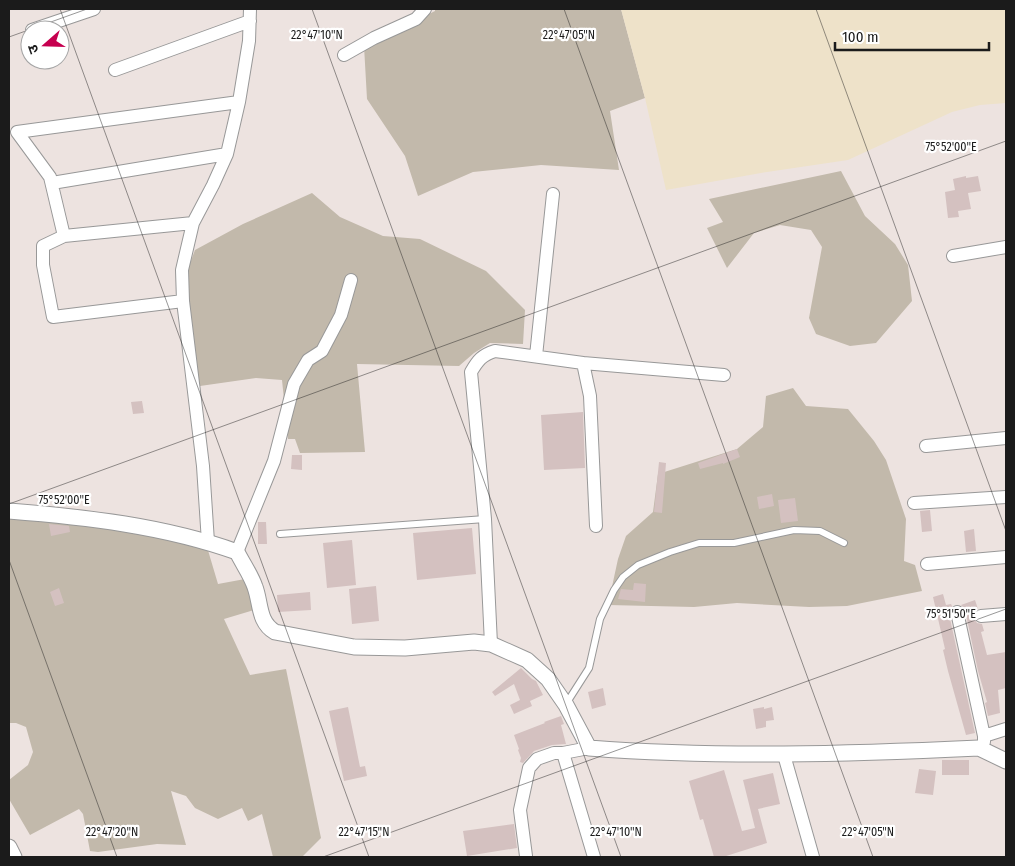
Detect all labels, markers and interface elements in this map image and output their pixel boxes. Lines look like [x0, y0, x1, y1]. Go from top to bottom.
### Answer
north arrow [20, 20, 70, 70]
scale bar [835, 20, 989, 52]
text: 22°47'10"N [291, 28, 343, 42]
text: 22°47'05"N [543, 28, 595, 42]
text: 100 m [842, 28, 879, 46]
text: उ [24, 42, 43, 56]
text: 75°52'00"E [925, 140, 977, 154]
text: 75°52'00"E [38, 493, 90, 507]
text: 75°51'50"E [926, 607, 976, 621]
text: 22°47'20"N [86, 825, 138, 839]
text: 22°47'15"N [339, 825, 389, 839]
text: 22°47'10"N [590, 825, 642, 839]
text: 22°47'05"N [842, 825, 894, 839]

